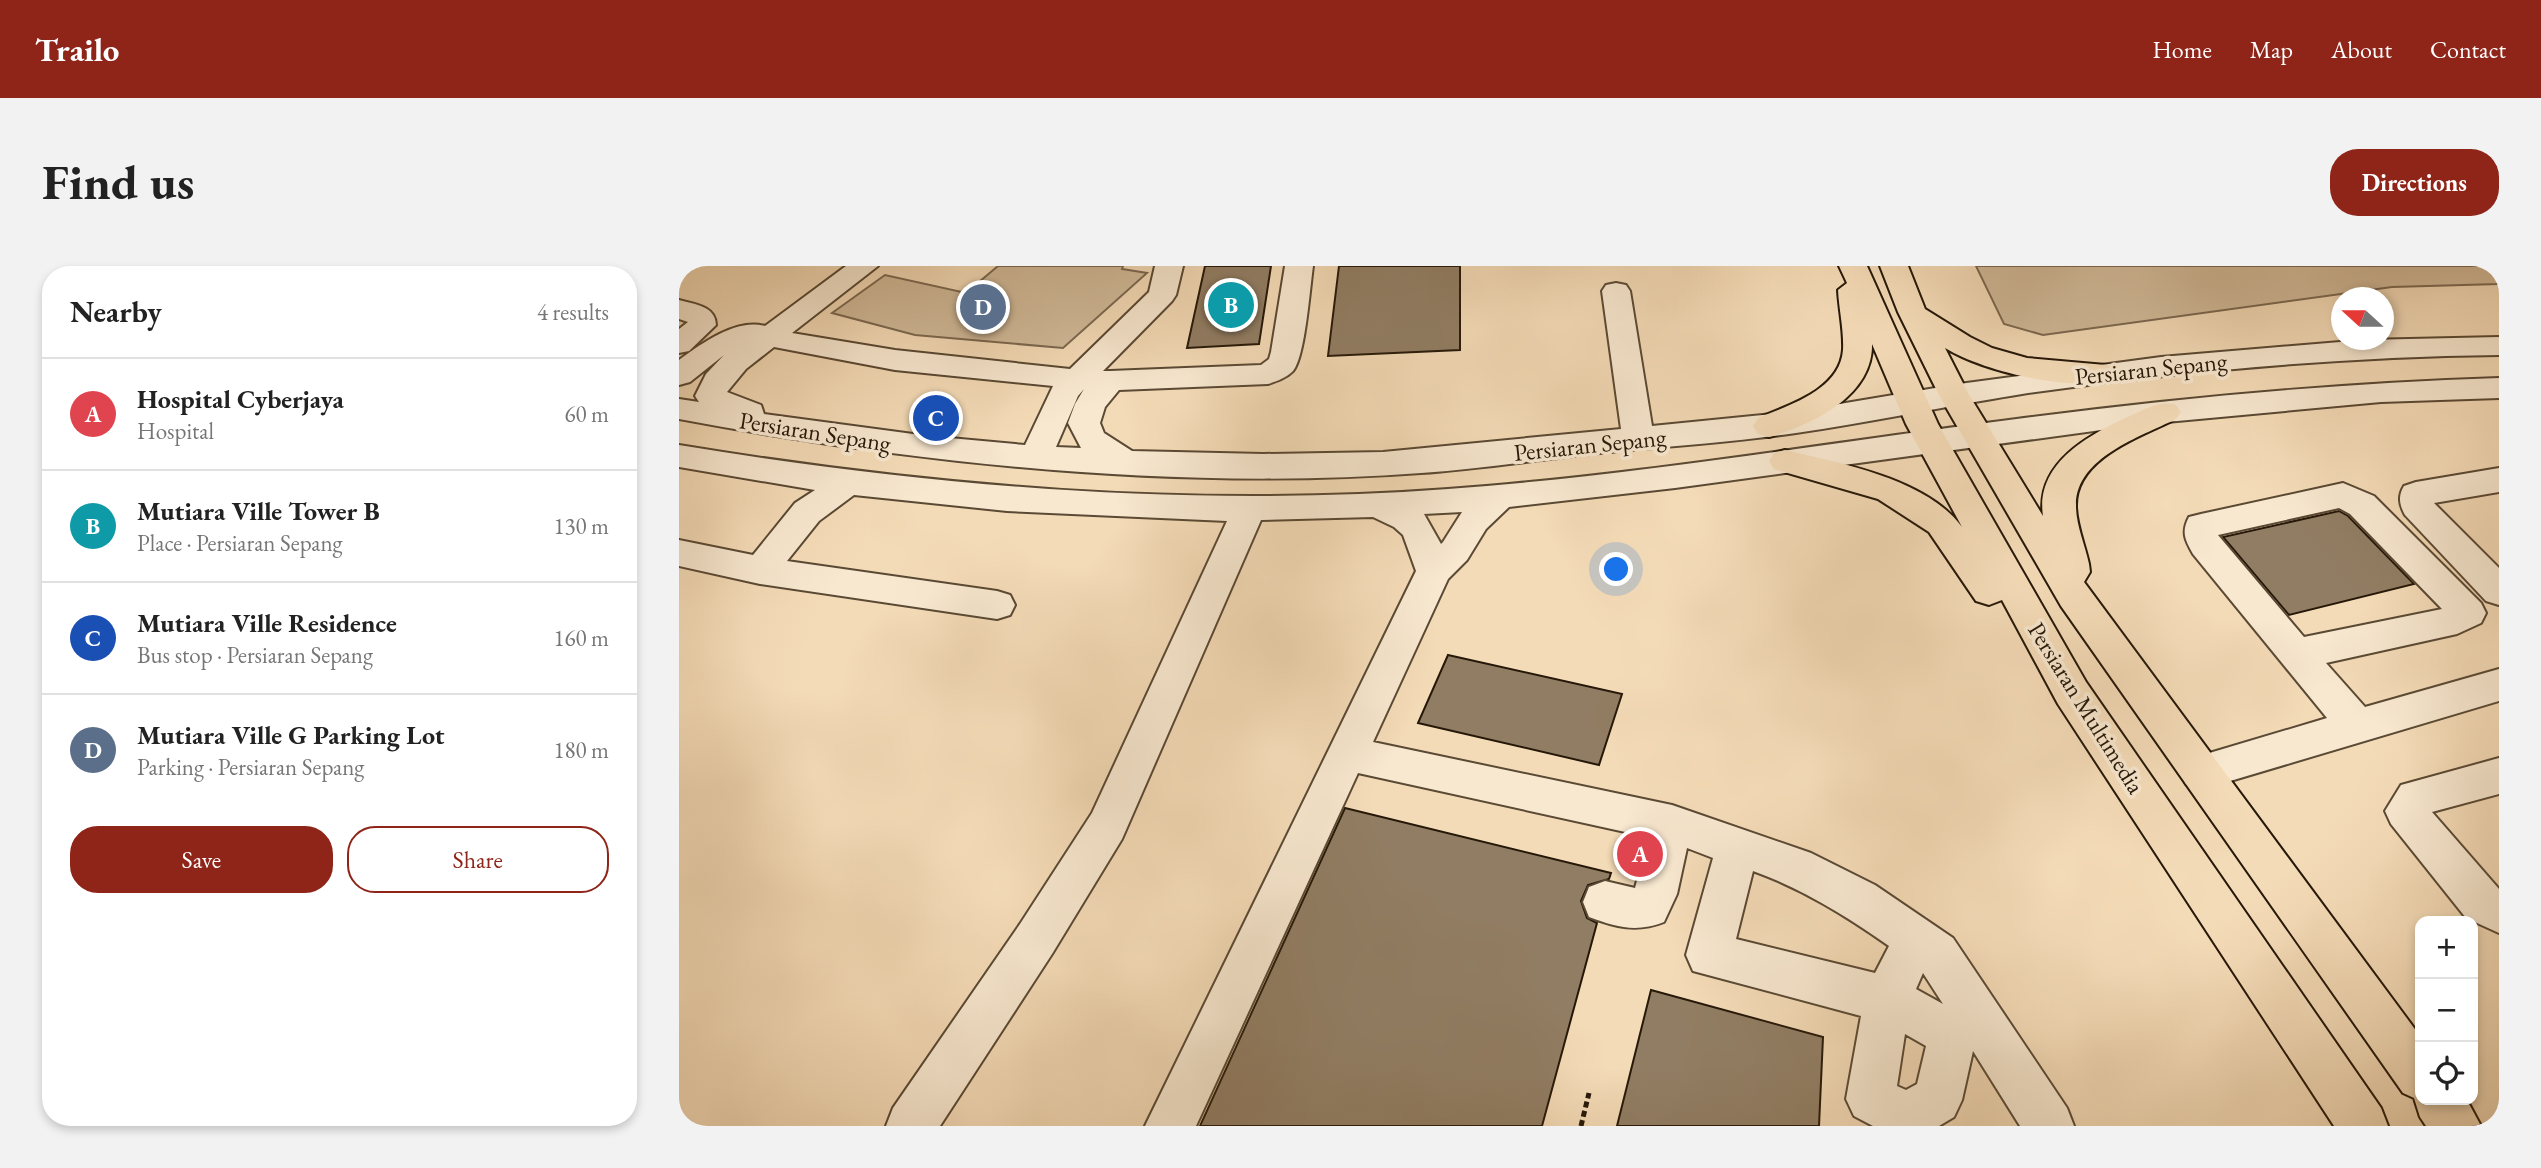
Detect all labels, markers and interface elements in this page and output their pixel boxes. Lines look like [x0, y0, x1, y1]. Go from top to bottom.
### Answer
text: Trailo [35, 28, 119, 71]
text: Home [2152, 34, 2212, 65]
text: Map [2250, 34, 2293, 65]
text: About [2331, 34, 2392, 65]
text: Contact [2430, 34, 2506, 65]
button: Directions [2330, 149, 2499, 216]
text: Find us [42, 150, 194, 214]
pin: B [1208, 279, 1254, 331]
pin: D [960, 281, 1006, 333]
north arrow [2331, 287, 2394, 350]
text: Nearby [70, 292, 162, 331]
text: 4 results [537, 297, 609, 327]
street label: Persiaran Sepang [2073, 345, 2229, 392]
text: Hospital Cyberjaya [137, 382, 344, 416]
pin: C [913, 392, 959, 444]
text: A [85, 399, 101, 429]
text: 60 m [564, 399, 609, 429]
street label: Persiaran Sepang [737, 404, 894, 459]
text: Hospital [137, 416, 214, 446]
street label: Persiaran Sepang [1512, 421, 1668, 468]
text: Mutiara Ville Tower B [137, 494, 380, 528]
text: B [86, 511, 100, 541]
text: 130 m [553, 511, 609, 541]
text: Place · Persiaran Sepang [137, 528, 343, 558]
your location [1599, 552, 1633, 586]
text: Mutiara Ville Residence [137, 606, 397, 640]
street label: Persiaran Multimedia [2021, 616, 2152, 800]
text: C [85, 623, 101, 653]
text: 160 m [553, 623, 609, 653]
text: Bus stop · Persiaran Sepang [137, 640, 373, 670]
text: Mutiara Ville G Parking Lot [137, 718, 445, 752]
text: D [84, 735, 102, 765]
text: 180 m [553, 735, 609, 765]
text: Parking · Persiaran Sepang [137, 752, 364, 782]
button: Save [70, 826, 333, 893]
button: Share [347, 826, 609, 893]
pin: A [1617, 828, 1663, 880]
map controls [2415, 916, 2478, 1105]
button: + [2415, 916, 2478, 979]
button: − [2415, 979, 2478, 1042]
button: locate [2415, 1042, 2478, 1105]

